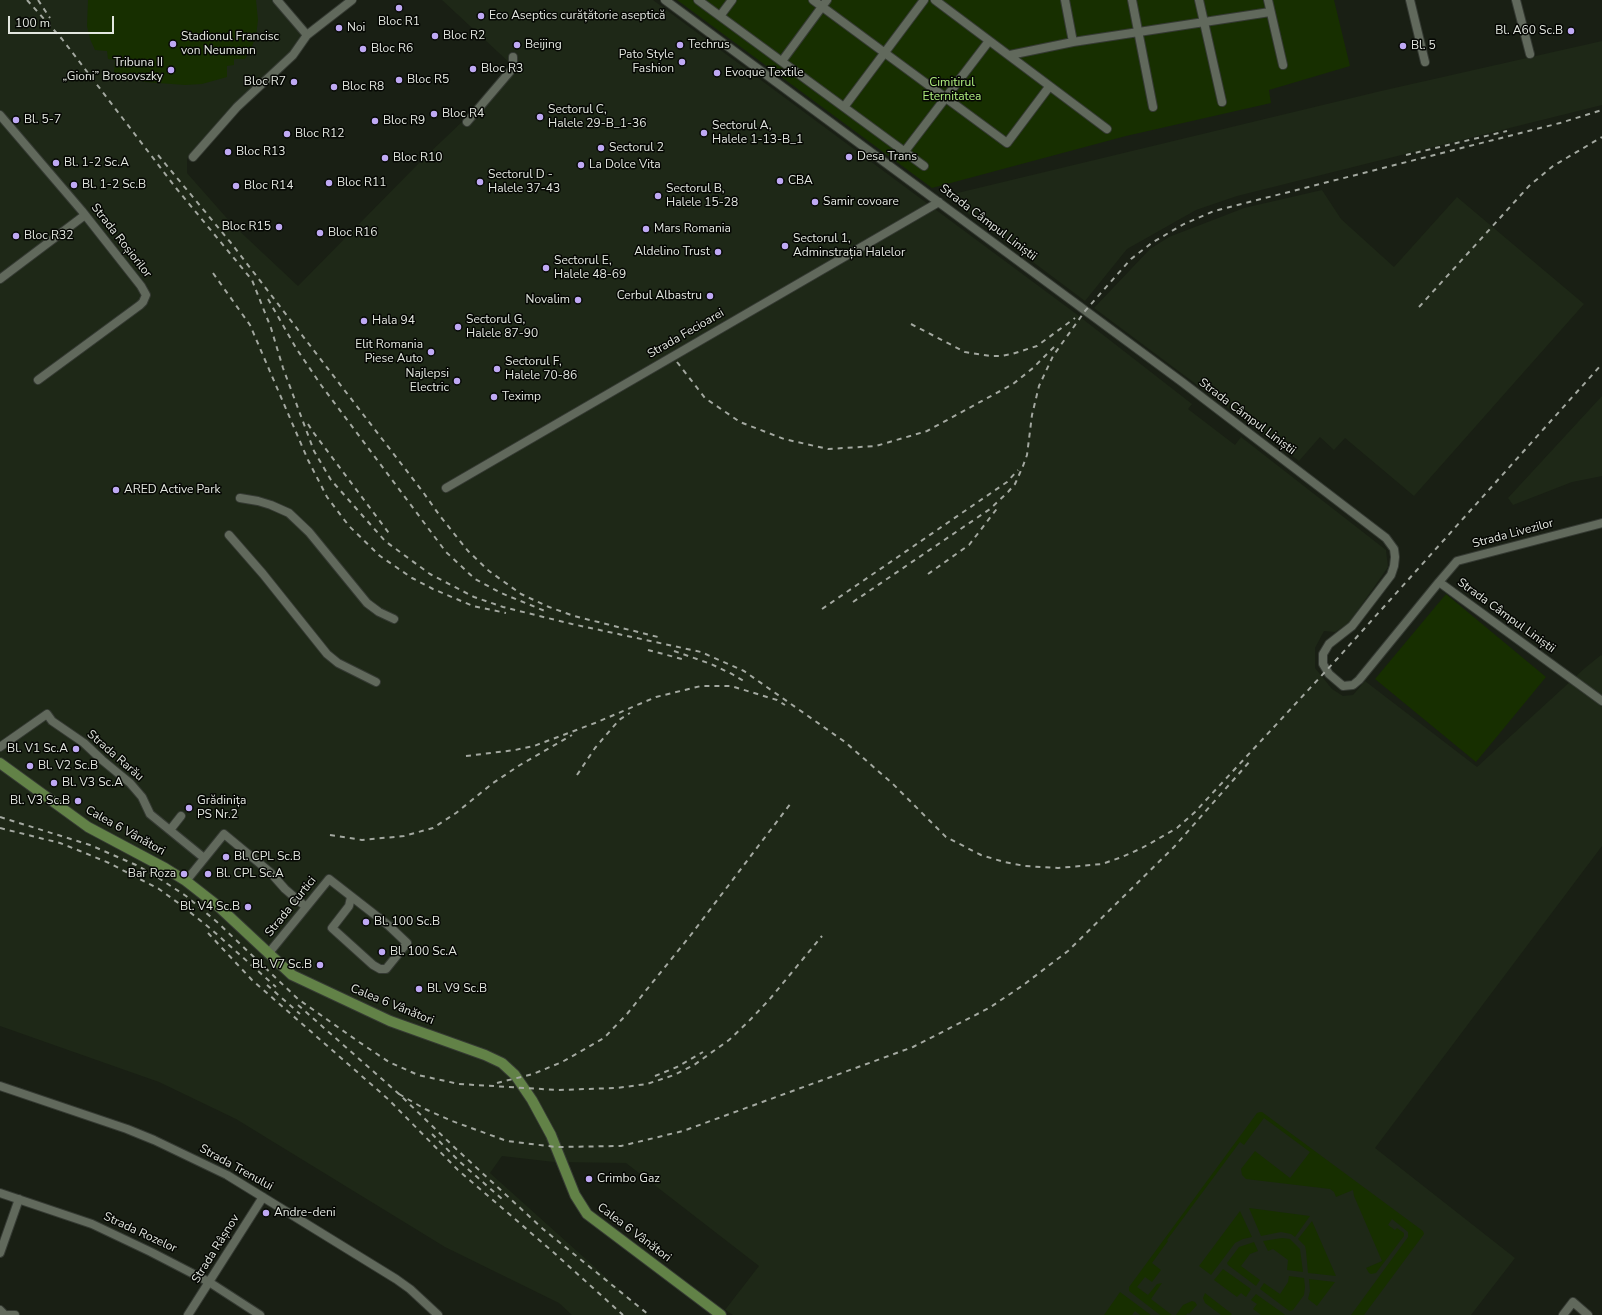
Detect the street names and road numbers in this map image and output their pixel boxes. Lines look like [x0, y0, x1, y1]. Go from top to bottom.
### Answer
street label: Strada Câmpul Liniștii [937, 182, 1039, 264]
street label: Strada Roșiorilor [88, 201, 154, 281]
street label: Strada Fecioarei [645, 306, 727, 362]
street label: Strada Câmpul Liniștii [1196, 376, 1298, 458]
street label: Strada Livezilor [1471, 516, 1555, 552]
street label: Strada Câmpul Liniștii [1454, 576, 1558, 656]
street label: Strada Rarău [84, 728, 146, 784]
street label: Calea 6 Vânători [83, 803, 167, 859]
street label: Strada Curtici [262, 874, 320, 940]
street label: Calea 6 Vânători [348, 982, 436, 1028]
street label: Strada Trenului [197, 1142, 275, 1194]
street label: Calea 6 Vânători [594, 1201, 674, 1265]
street label: Strada Rozelor [101, 1210, 179, 1256]
street label: Strada Râșnov [189, 1212, 243, 1286]

